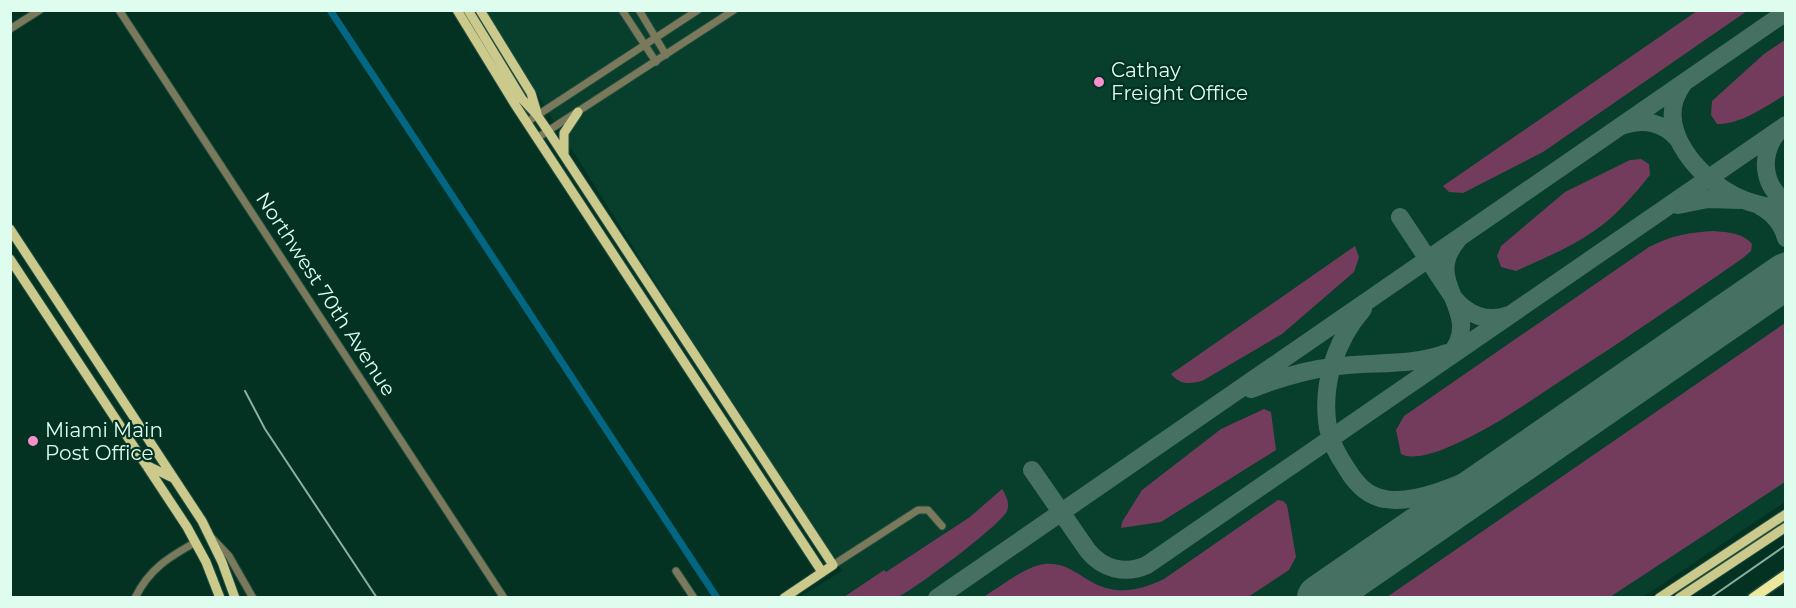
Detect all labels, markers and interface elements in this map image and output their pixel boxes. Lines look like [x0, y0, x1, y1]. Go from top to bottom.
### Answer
place label: Cathay Freight Office [1111, 58, 1248, 105]
marker: Cathay Freight Office [1092, 75, 1106, 89]
street label: Northwest 70th Avenue [251, 188, 401, 400]
place label: Miami Main Post Office [45, 418, 163, 465]
marker: Miami Main Post Office [26, 434, 40, 448]

